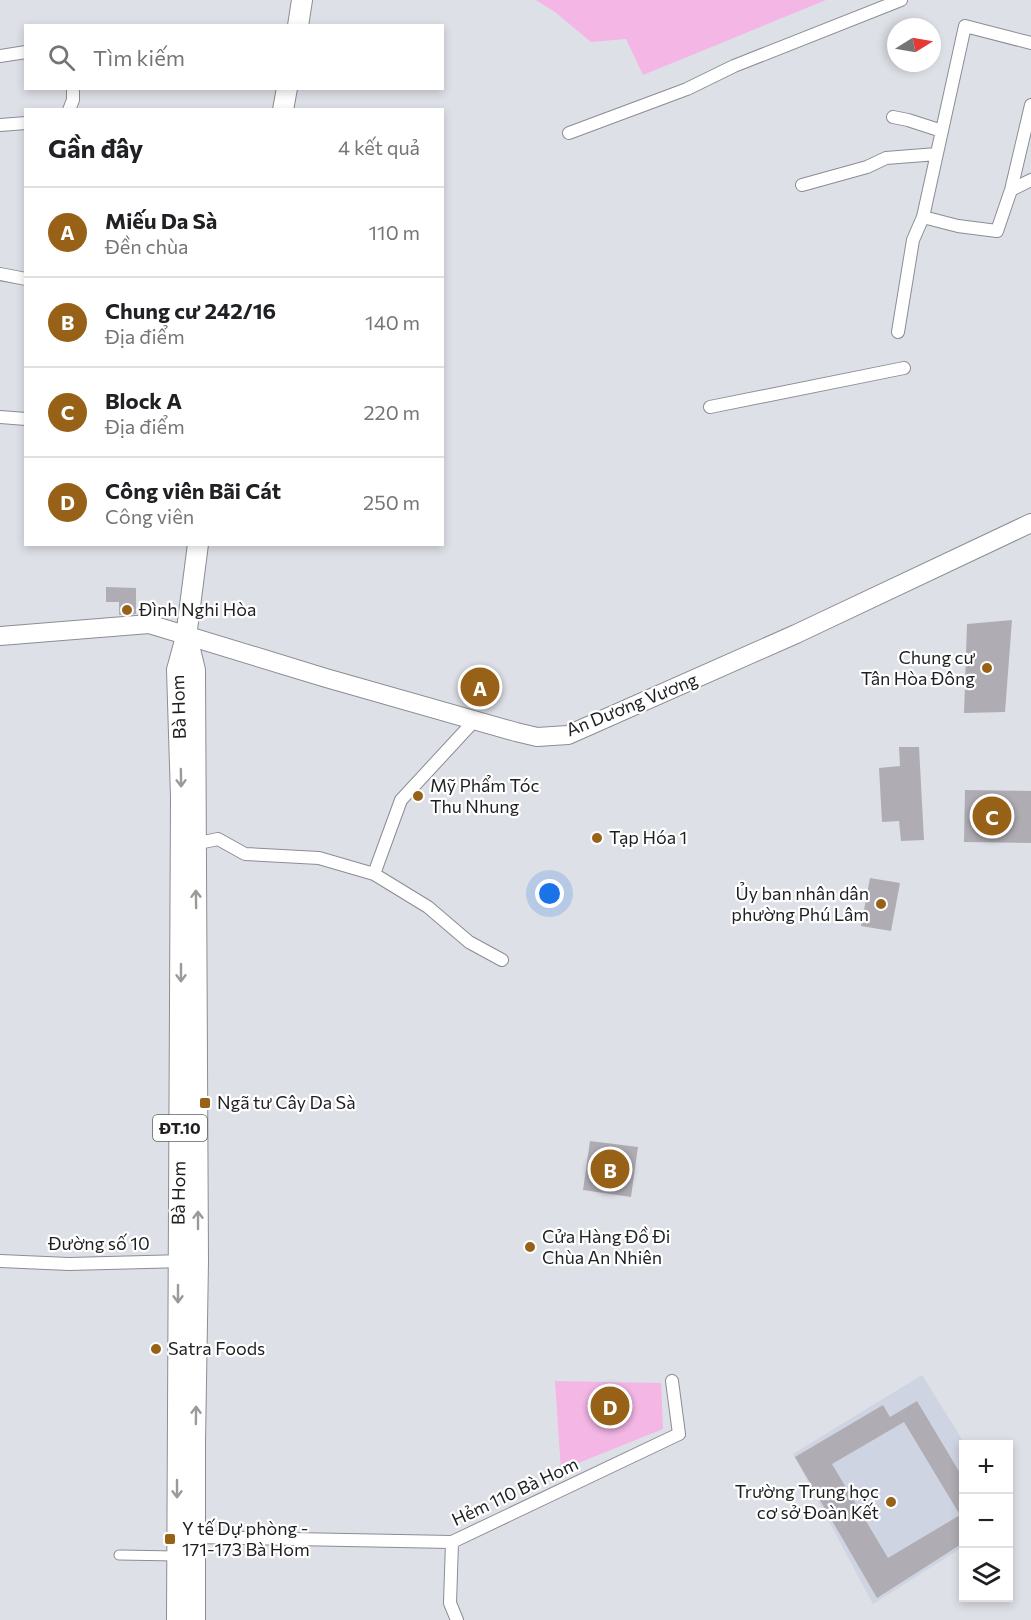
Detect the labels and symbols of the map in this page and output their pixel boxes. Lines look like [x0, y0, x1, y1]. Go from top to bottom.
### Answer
north arrow [887, 18, 941, 72]
place label: Đình Nghi Hòa [138, 598, 256, 620]
marker: Đình Nghi Hòa [120, 603, 134, 617]
place label: Chung cư Tân Hòa Đông [861, 646, 976, 689]
marker: Chung cư Tân Hòa Đông [980, 661, 994, 675]
pin: A [460, 664, 500, 710]
street label: An Dương Vương [563, 668, 701, 741]
street label: Bà Hom [166, 674, 190, 740]
one-way arrow [175, 767, 187, 787]
place label: Mỹ Phẩm Tóc Thu Nhung [430, 774, 539, 817]
marker: Mỹ Phẩm Tóc Thu Nhung [411, 789, 425, 803]
pin: C [972, 794, 1012, 838]
place label: Tạp Hóa 1 [609, 826, 687, 848]
marker: Tạp Hóa 1 [590, 831, 604, 845]
your location [535, 879, 564, 908]
place label: Ủy ban nhân dân phường Phú Lâm [731, 882, 869, 925]
one-way arrow [191, 889, 202, 909]
marker: Ủy ban nhân dân phường Phú Lâm [874, 897, 888, 911]
one-way arrow [175, 962, 187, 982]
place label: Ngã tư Cây Da Sà [217, 1091, 356, 1113]
marker: Ngã tư Cây Da Sà [198, 1096, 212, 1110]
road number: ĐT.10 [153, 1115, 207, 1141]
pin: B [590, 1146, 630, 1192]
street label: Bà Hom [166, 1161, 190, 1225]
one-way arrow [192, 1210, 204, 1230]
place label: Cửa Hàng Đồ Đi Chùa An Nhiên [542, 1225, 670, 1268]
street label: Đường số 10 [47, 1232, 150, 1254]
marker: Cửa Hàng Đồ Đi Chùa An Nhiên [523, 1240, 537, 1254]
one-way arrow [172, 1283, 184, 1303]
place label: Satra Foods [168, 1337, 265, 1359]
marker: Satra Foods [149, 1342, 163, 1356]
pin: D [590, 1384, 630, 1428]
one-way arrow [190, 1405, 201, 1425]
street label: Hẻm 110 Bà Hom [448, 1452, 581, 1530]
one-way arrow [172, 1478, 183, 1498]
place label: Trường Trung học cơ sở Đoàn Kết [735, 1480, 879, 1523]
marker: Trường Trung học cơ sở Đoàn Kết [884, 1495, 898, 1509]
place label: Y tế Dự phòng - 171-173 Bà Hom [182, 1517, 310, 1560]
marker: Y tế Dự phòng - 171-173 Bà Hom [163, 1532, 177, 1546]

